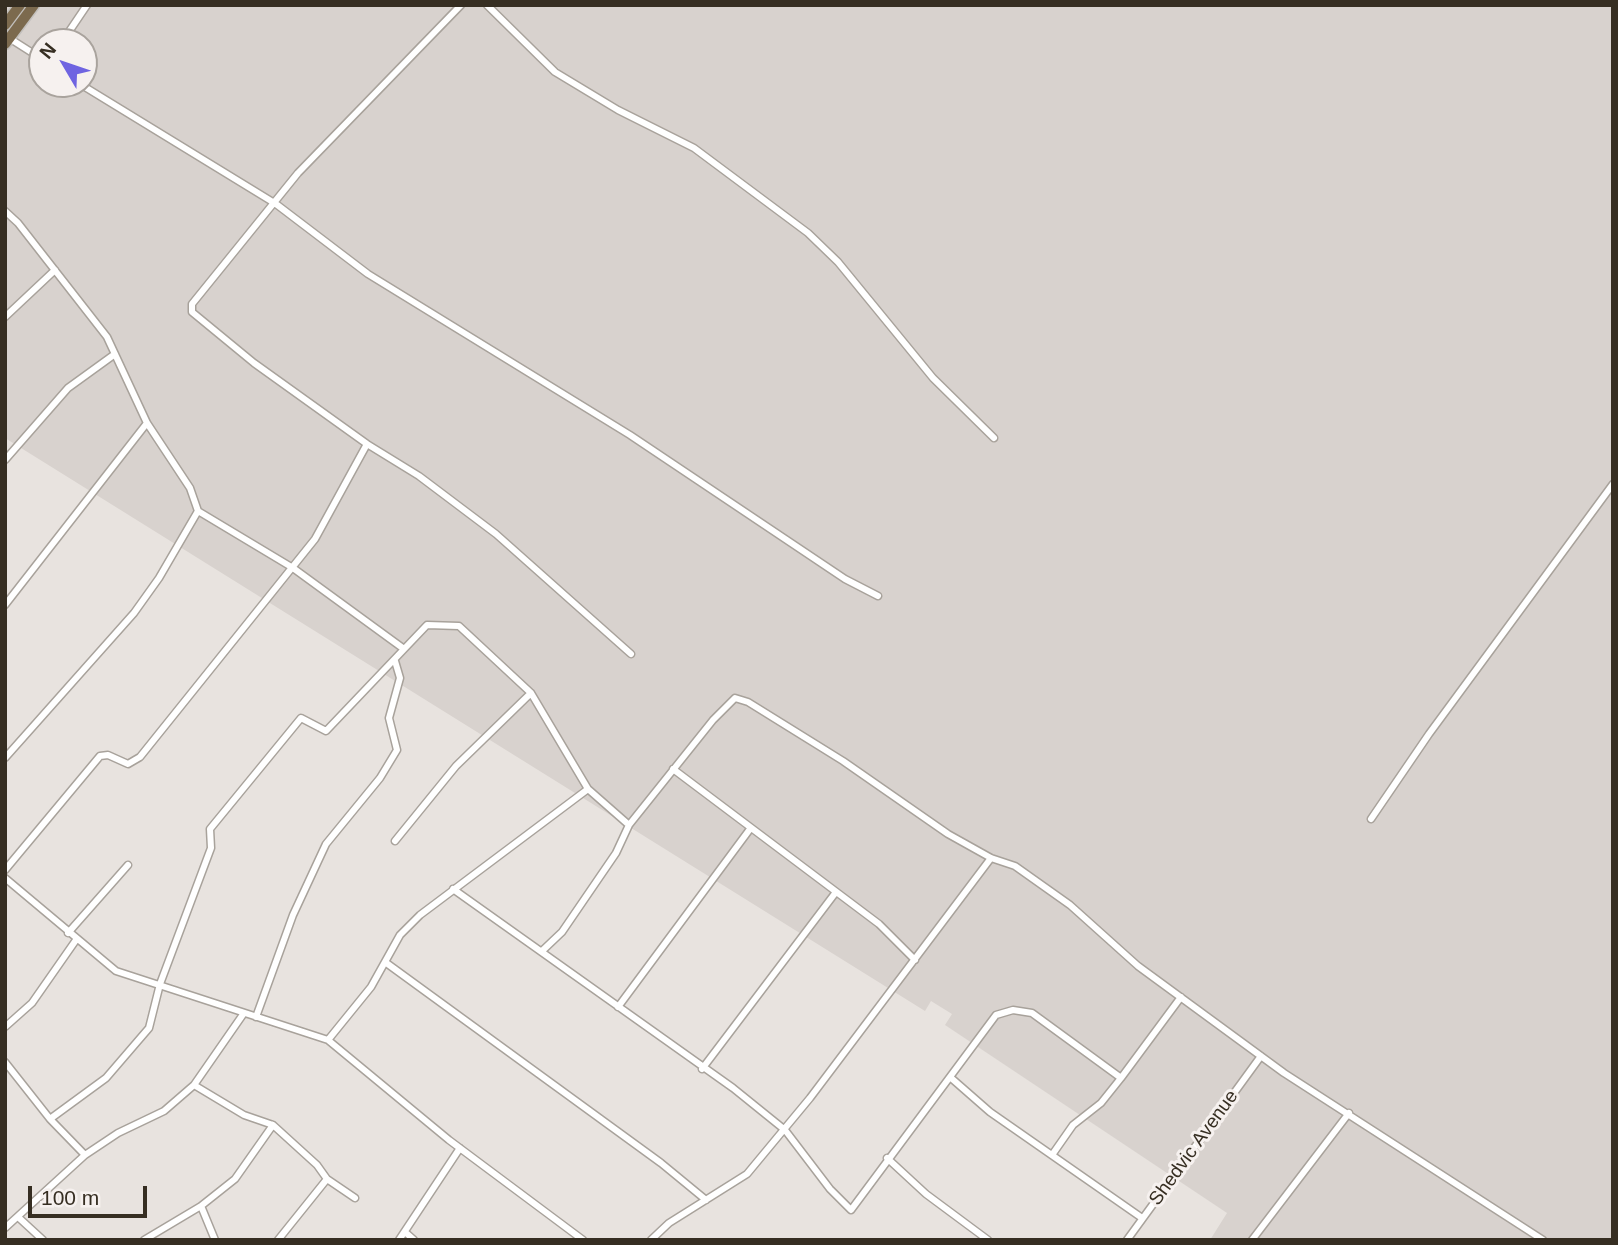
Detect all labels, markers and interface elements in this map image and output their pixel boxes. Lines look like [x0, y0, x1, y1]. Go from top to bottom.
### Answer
north arrow [28, 28, 98, 98]
text: N [35, 39, 60, 63]
street label: Shedvic Avenue [1145, 1086, 1243, 1210]
scale bar [32, 1172, 150, 1216]
text: 100 m [41, 1186, 99, 1209]

